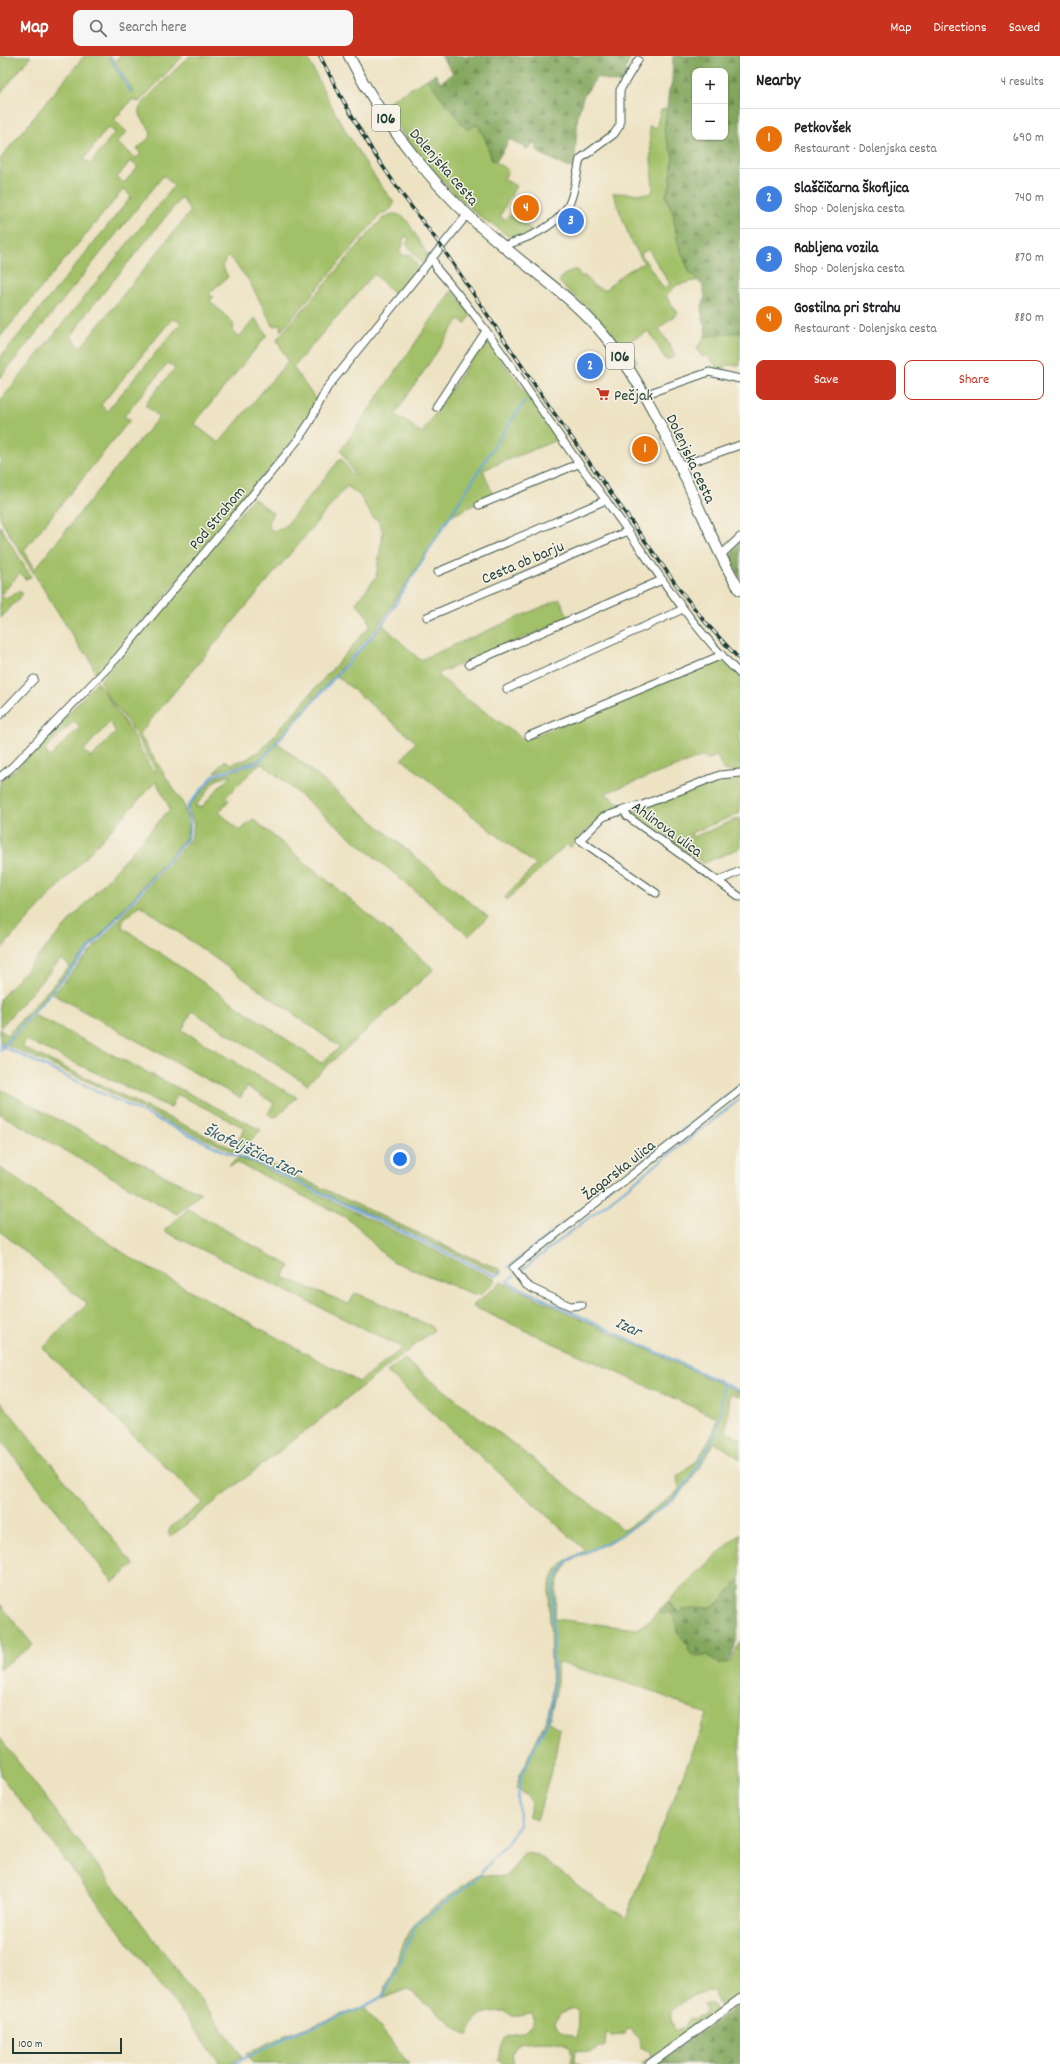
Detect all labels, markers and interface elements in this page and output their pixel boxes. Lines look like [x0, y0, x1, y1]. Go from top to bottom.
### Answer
search box [73, 10, 353, 46]
text: Map [20, 15, 49, 42]
icon: search [87, 17, 109, 39]
text: Search here [119, 17, 187, 39]
text: Map [890, 18, 912, 38]
text: Directions [934, 18, 987, 38]
text: Saved [1009, 18, 1040, 38]
map controls [692, 68, 728, 140]
button: + [692, 68, 728, 104]
text: Nearby [756, 70, 800, 94]
text: 4 results [1001, 73, 1044, 92]
button: − [692, 104, 728, 140]
road number: 106 [372, 105, 400, 131]
text: Petkovšek [794, 118, 851, 140]
street label: Dolenjska cesta [403, 124, 484, 212]
text: 1 [768, 129, 770, 148]
text: 690 m [1013, 129, 1044, 148]
text: Restaurant · Dolenjska cesta [794, 140, 937, 159]
text: Slaščičarna Škofljica [794, 178, 909, 200]
text: 2 [766, 189, 772, 208]
text: 740 m [1015, 189, 1044, 208]
pin: 4 [513, 193, 539, 223]
text: Shop · Dolenjska cesta [794, 200, 904, 219]
pin: 3 [558, 206, 584, 236]
text: Rabljena vozila [794, 238, 878, 260]
text: 3 [766, 249, 772, 268]
text: 870 m [1015, 249, 1044, 268]
text: Shop · Dolenjska cesta [794, 260, 904, 279]
text: Gostilna pri Strahu [794, 298, 901, 320]
text: 4 [766, 309, 772, 328]
text: 880 m [1015, 309, 1044, 328]
text: Restaurant · Dolenjska cesta [794, 320, 937, 339]
road number: 106 [606, 343, 634, 369]
pin: 2 [577, 351, 603, 381]
button: Save [756, 360, 896, 400]
button: Share [904, 360, 1044, 400]
place label: Pečjak [614, 385, 653, 408]
supermarket icon: Pečjak [595, 386, 611, 402]
street label: Dolenjska cesta [659, 411, 721, 508]
pin: 1 [632, 434, 658, 464]
street label: Pod Strahom [184, 482, 252, 556]
street label: Cesta ob barju [478, 535, 568, 591]
street label: Ahlinova ulica [626, 796, 707, 864]
water label: Škofeljščica Izar [199, 1120, 306, 1187]
street label: Žagarska ulica [578, 1135, 661, 1207]
your location [390, 1149, 410, 1169]
water label: Izar [611, 1312, 646, 1346]
scale bar [12, 2036, 122, 2055]
text: 100 m [18, 2037, 42, 2053]

